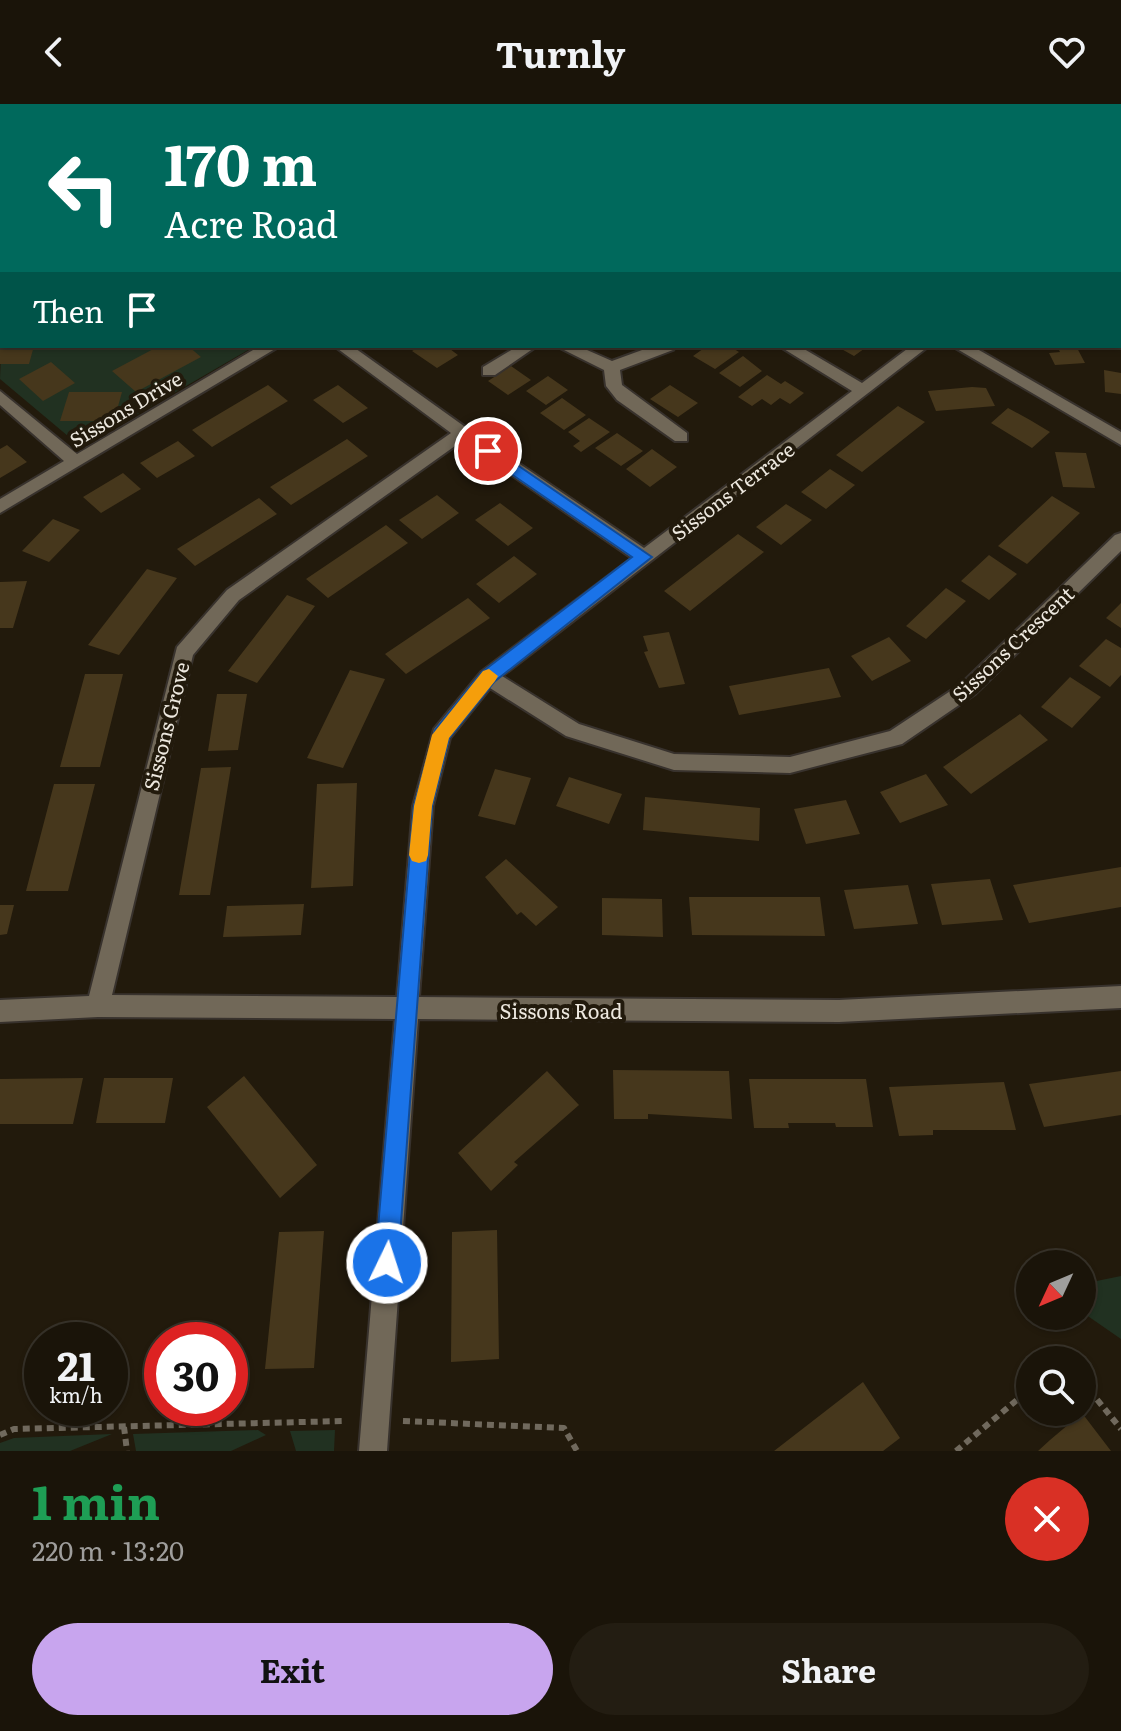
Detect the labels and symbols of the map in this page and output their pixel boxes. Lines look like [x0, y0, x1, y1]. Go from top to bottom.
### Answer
street label: Sissons Drive [63, 362, 187, 454]
pin [454, 417, 522, 485]
street label: Sissons Terrace [664, 434, 800, 546]
street label: Sissons Crescent [944, 578, 1080, 708]
street label: Sissons Grove [135, 658, 195, 794]
street label: Sissons Road [500, 995, 622, 1025]
position arrow [345, 1221, 429, 1305]
north arrow [1016, 1250, 1096, 1330]
speed limit sign: 30 [144, 1322, 248, 1426]

